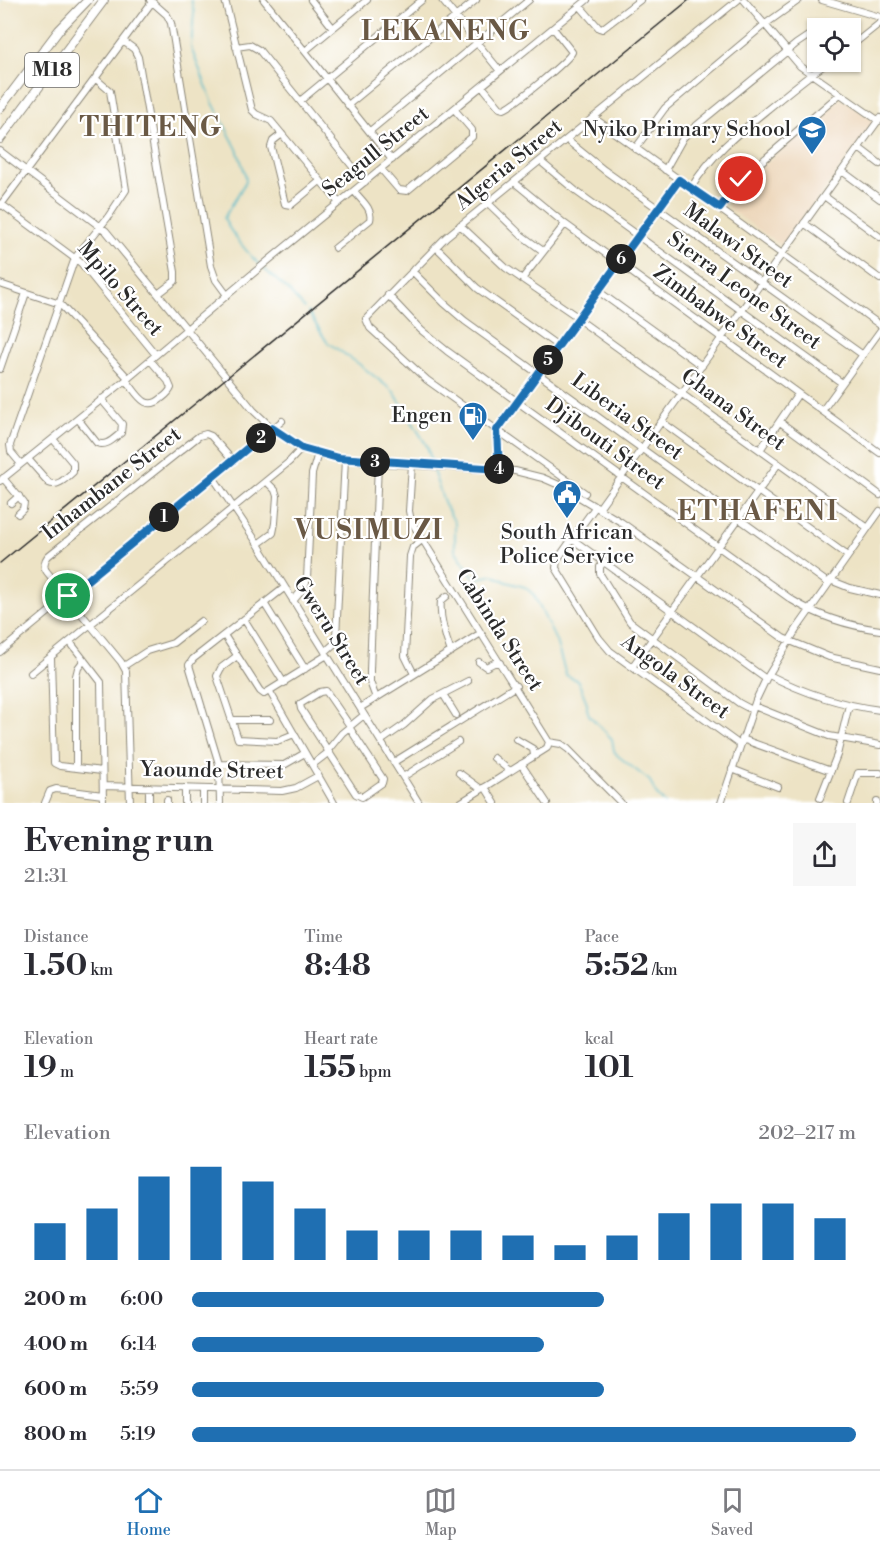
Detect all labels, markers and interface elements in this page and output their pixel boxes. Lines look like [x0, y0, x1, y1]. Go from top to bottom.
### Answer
district label: LEKANENG [361, 15, 531, 49]
map controls [807, 18, 861, 72]
button: locate [807, 18, 861, 72]
road number: M18 [25, 53, 79, 87]
street label: Seagull Street [317, 101, 435, 203]
district label: THITENG [79, 111, 223, 145]
street label: Algeria Street [449, 114, 568, 217]
school or university icon: Nyiko Primary School [796, 114, 828, 156]
place label: Nyiko Primary School [582, 117, 791, 143]
pin [715, 153, 766, 204]
icon: check [724, 162, 757, 195]
street label: Malawi Street [678, 198, 798, 295]
street label: Sierra Leone Street [662, 226, 826, 356]
street label: Mpilo Street [72, 236, 169, 342]
pin: 6 [606, 244, 636, 274]
text: 6 [616, 249, 626, 269]
street label: Zimbabwe Street [648, 260, 793, 375]
pin: 5 [533, 345, 563, 375]
text: 5 [543, 350, 553, 370]
street label: Ghana Street [676, 363, 791, 457]
street label: Liberia Street [566, 368, 688, 467]
street label: Djibouti Street [540, 392, 670, 496]
fuel station icon: Engen [457, 400, 489, 442]
place label: Engen [391, 403, 452, 429]
street label: Inhambane Street [37, 421, 187, 546]
pin: 2 [246, 423, 276, 453]
text: 2 [256, 428, 266, 448]
pin: 3 [360, 447, 390, 477]
text: 3 [370, 452, 380, 472]
pin: 4 [484, 454, 514, 484]
text: 4 [494, 459, 504, 479]
public building icon: South African Police Service [551, 478, 583, 520]
district label: ETHAFENI [677, 495, 839, 529]
pin: 1 [149, 502, 179, 532]
text: 1 [160, 507, 168, 527]
district label: VUSIMUZI [293, 514, 444, 548]
place label: South African Police Service [500, 520, 634, 570]
street label: Cabinda Street [450, 564, 548, 696]
pin [42, 570, 93, 621]
street label: Gweru Street [287, 572, 375, 691]
icon: arrive [51, 579, 84, 612]
street label: Angola Street [615, 628, 735, 725]
street label: Yaounde Street [139, 757, 285, 785]
text: Evening run [24, 821, 213, 862]
button: share [793, 823, 856, 886]
text: 21:31 [24, 864, 68, 889]
text: Distance [24, 927, 89, 947]
text: Time [304, 927, 343, 947]
text: Pace [585, 927, 619, 947]
text: 1.50 [24, 947, 87, 985]
text: 8:48 [304, 947, 371, 985]
text: 5:52 [585, 947, 649, 985]
text: km [87, 960, 113, 980]
text: /km [649, 960, 678, 980]
text: Elevation [24, 1029, 93, 1049]
text: Heart rate [304, 1029, 378, 1049]
text: kcal [585, 1029, 614, 1049]
text: 19 [24, 1049, 57, 1087]
text: 155 [304, 1049, 356, 1087]
text: 101 [585, 1049, 633, 1087]
text: m [57, 1062, 74, 1082]
text: bpm [356, 1062, 392, 1082]
text: Elevation [24, 1121, 111, 1146]
text: 202–217 m [759, 1121, 856, 1146]
text: 200 m [24, 1287, 87, 1312]
text: 6:00 [120, 1287, 163, 1312]
text: 400 m [24, 1332, 88, 1357]
text: 6:14 [120, 1332, 156, 1357]
text: 600 m [24, 1377, 87, 1402]
text: 5:59 [120, 1377, 159, 1402]
text: 800 m [24, 1422, 87, 1447]
text: 5:19 [120, 1422, 156, 1447]
tab: Home [127, 1484, 171, 1540]
tab: Map [424, 1484, 457, 1540]
tab: Saved [711, 1484, 753, 1540]

